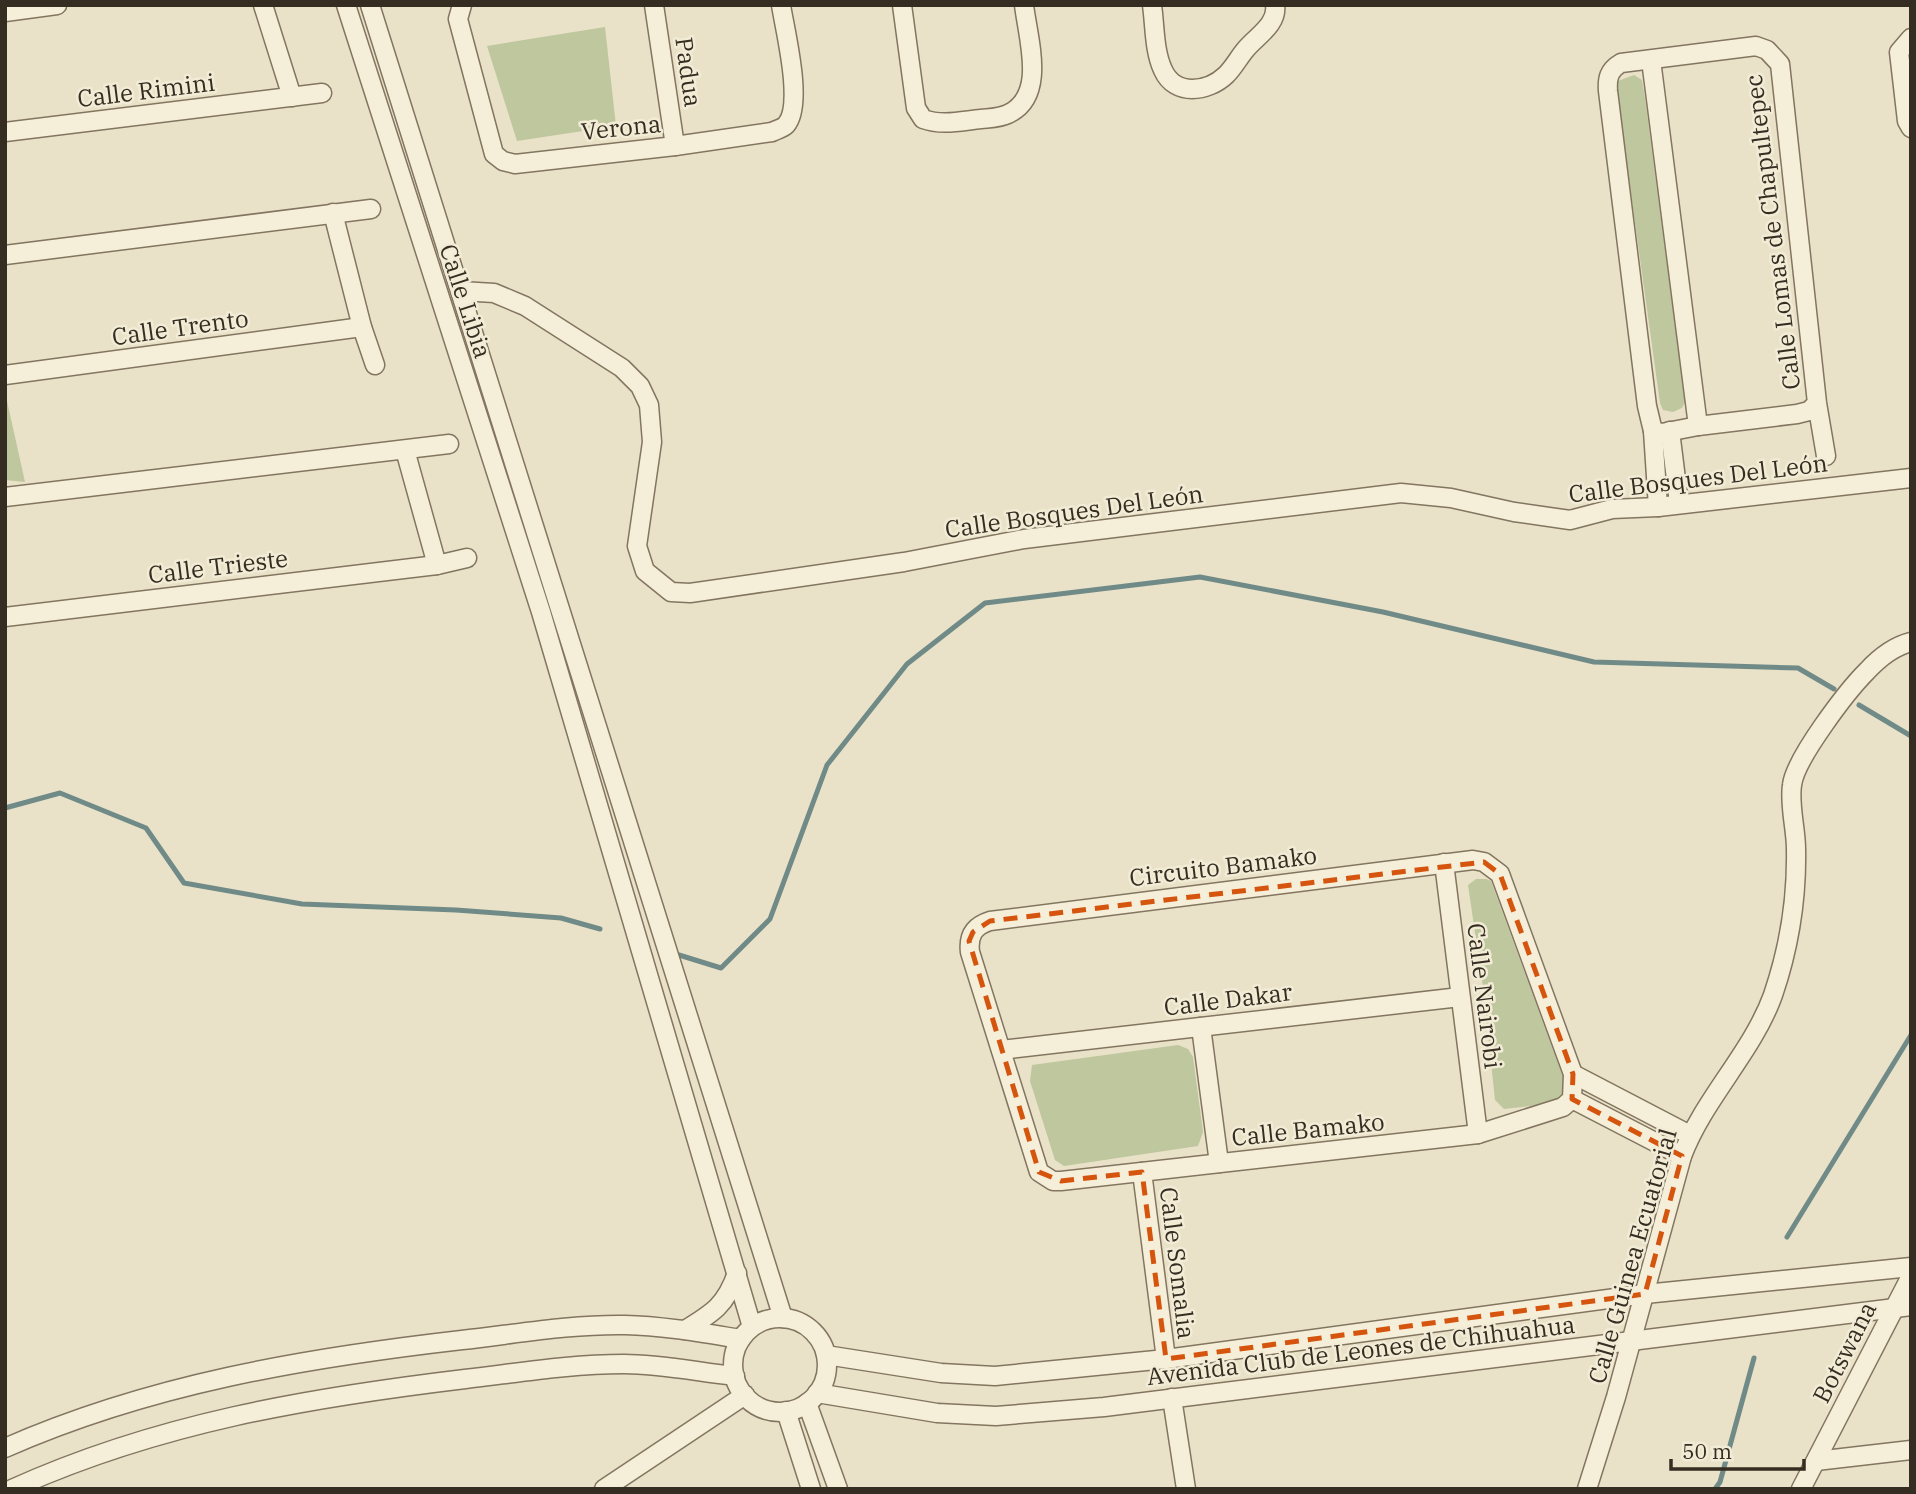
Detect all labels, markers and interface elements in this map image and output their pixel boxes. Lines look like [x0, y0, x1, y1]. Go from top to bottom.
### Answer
street label: Padua [668, 35, 710, 109]
street label: Calle Rimini [75, 66, 217, 114]
street label: Calle Lomas de Chapultepec [1737, 73, 1807, 391]
street label: Verona [580, 107, 662, 147]
street label: Calle Libia [433, 240, 499, 362]
street label: Calle Trento [110, 302, 250, 352]
street label: Calle Bosques Del León [1567, 446, 1829, 510]
street label: Calle Bosques Del León [943, 477, 1205, 545]
street label: Calle Trieste [146, 542, 290, 590]
street label: Circuito Bamako [1128, 839, 1318, 893]
street label: Calle Nairobi [1460, 921, 1510, 1071]
street label: Calle Dakar [1162, 975, 1294, 1023]
street label: Calle Bamako [1230, 1105, 1386, 1153]
street label: Calle Guinea Ecuatorial [1580, 1125, 1684, 1387]
street label: Calle Somalia [1153, 1185, 1203, 1341]
street label: Botswana [1805, 1296, 1883, 1408]
street label: Avenida Club de Leones de Chihuahua [1145, 1308, 1577, 1392]
scale bar [1671, 1428, 1804, 1472]
text: 50 m [1682, 1437, 1732, 1465]

